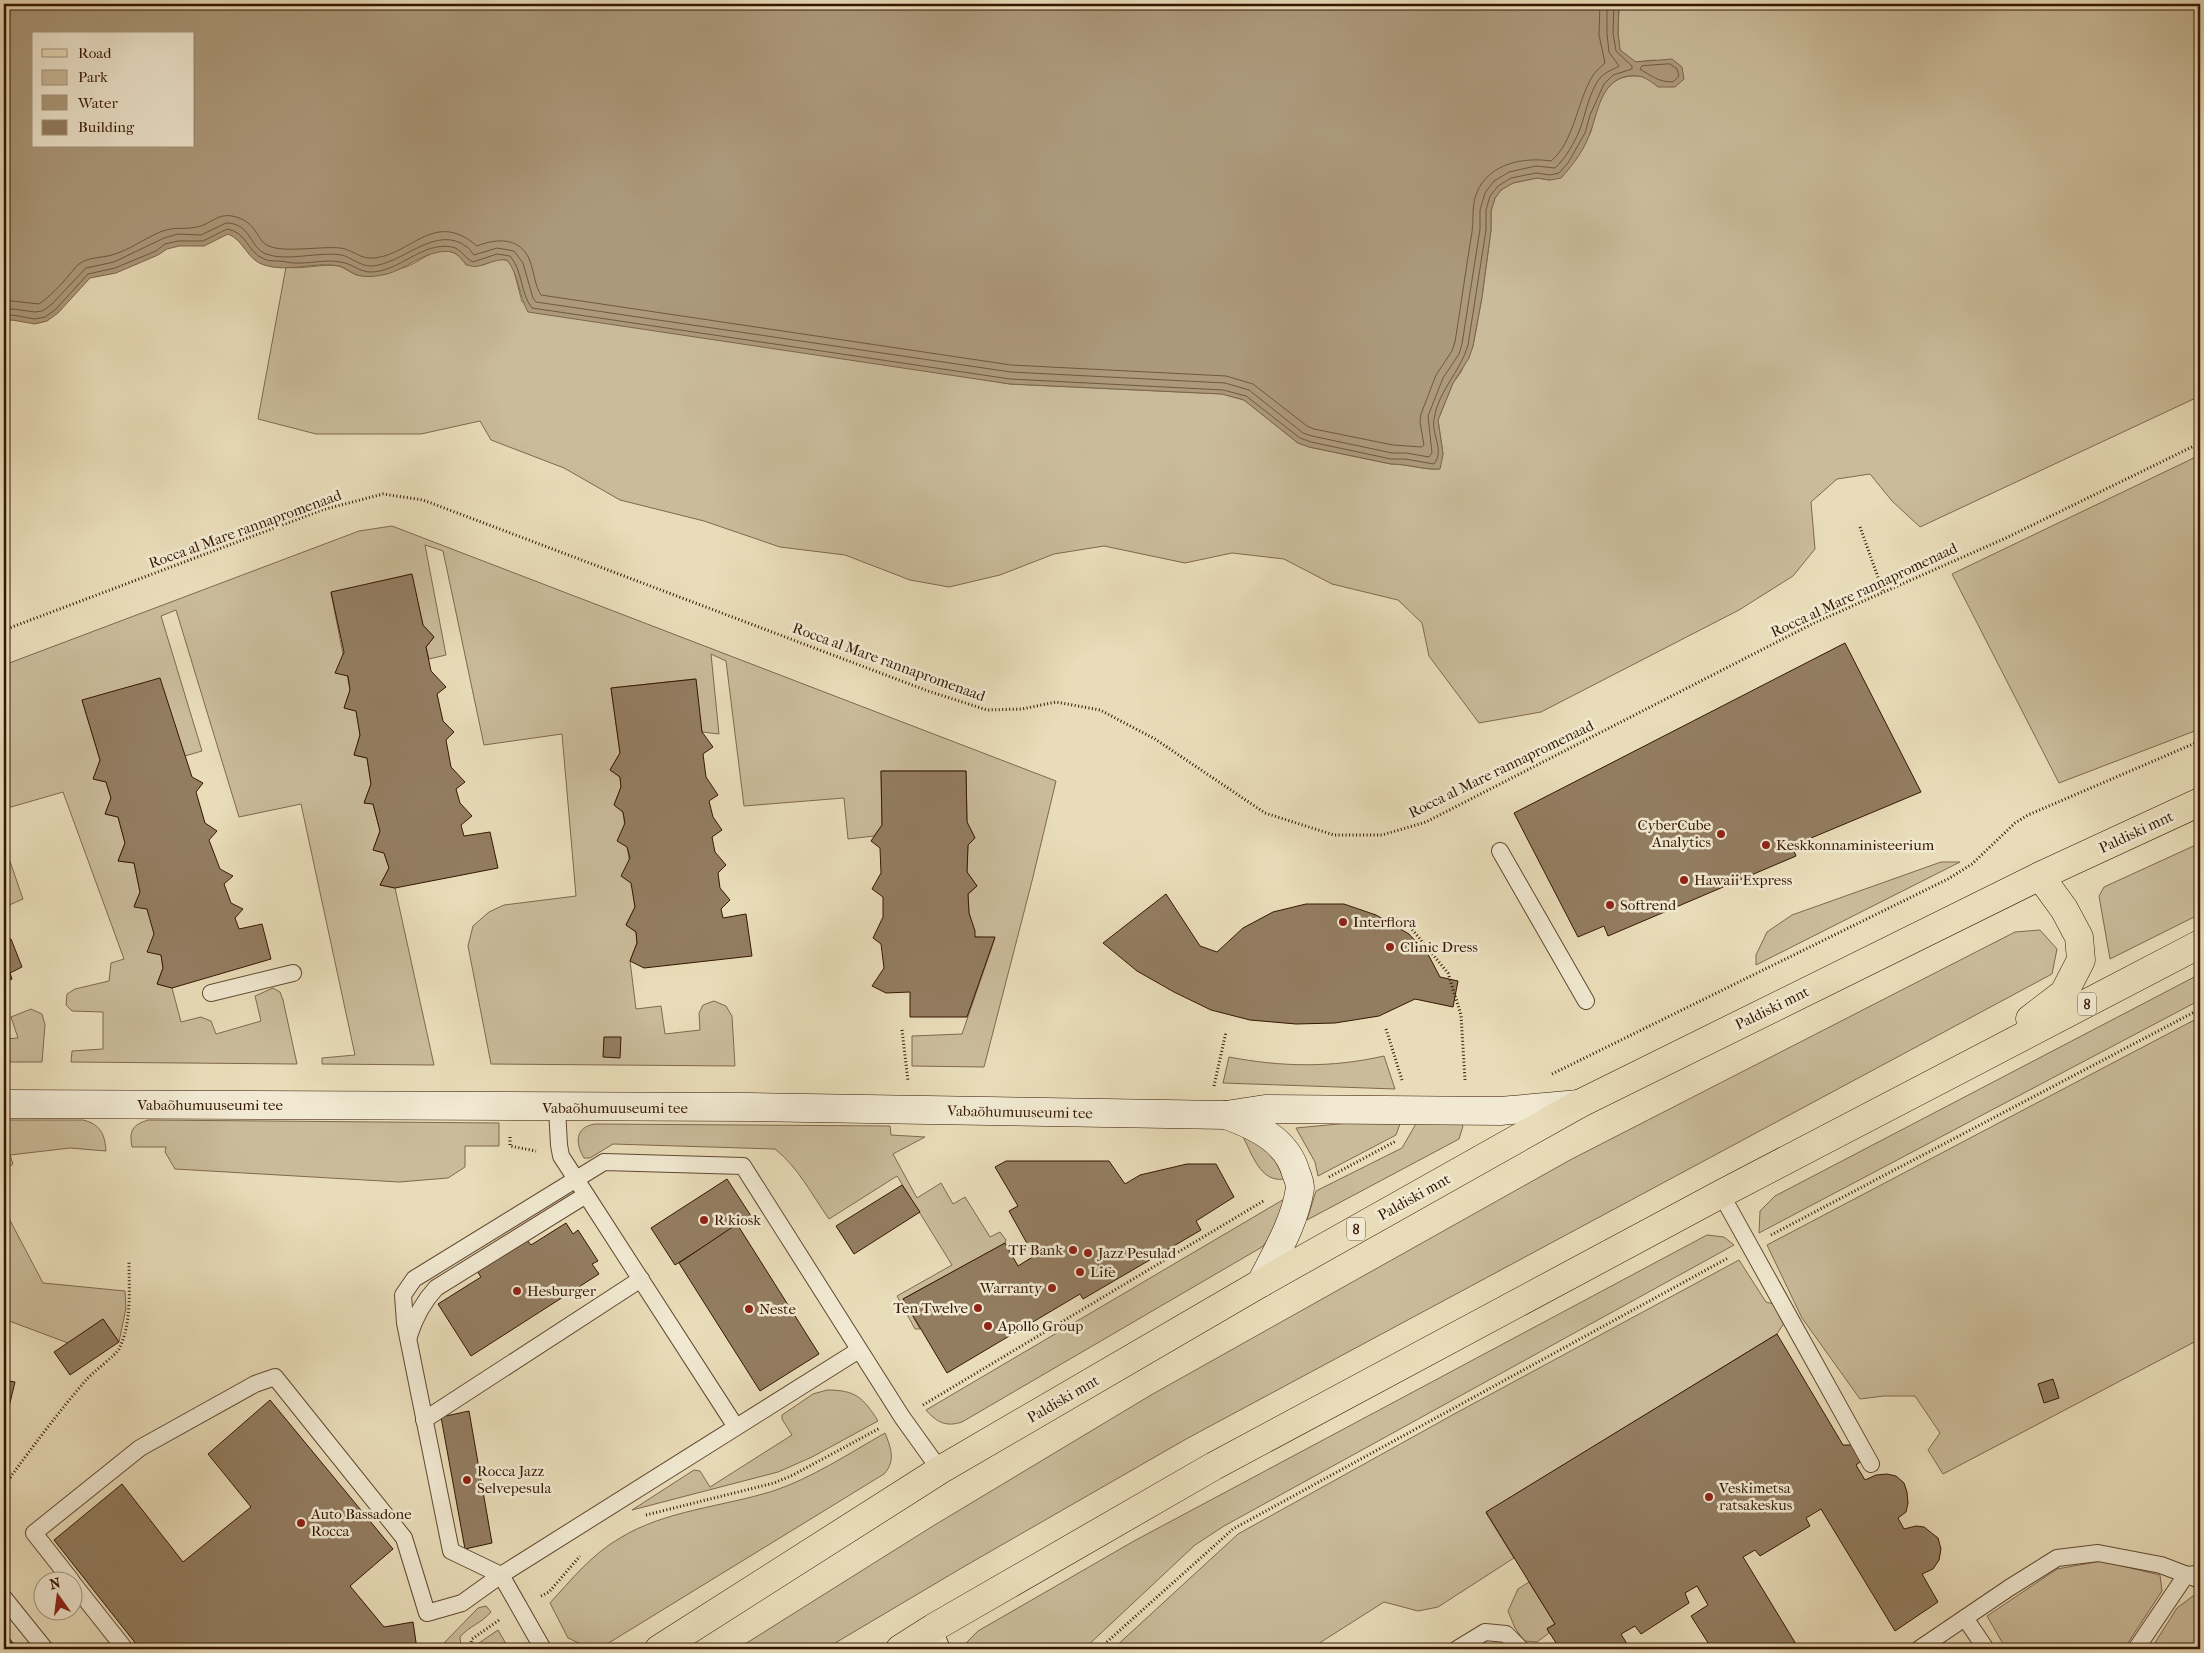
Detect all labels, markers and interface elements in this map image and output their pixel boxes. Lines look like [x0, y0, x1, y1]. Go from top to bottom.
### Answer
legend [32, 32, 195, 148]
text: Road [78, 44, 112, 62]
text: Park [78, 68, 108, 86]
text: Water [77, 94, 118, 112]
text: Building [78, 118, 135, 136]
street label: Rocca al Mare rannapromenaad [146, 485, 345, 572]
street label: Rocca al Mare rannapromenaad [1768, 538, 1961, 641]
street label: Rocca al Mare rannapromenaad [790, 619, 989, 706]
street label: Rocca al Mare rannapromenaad [1406, 716, 1597, 822]
street label: Paldiski mnt [2096, 807, 2177, 857]
place label: CyberCube Analytics [1637, 816, 1712, 851]
marker: CyberCube Analytics [1715, 828, 1727, 840]
place label: Keskkonnaministeerium [1776, 836, 1935, 854]
marker: Keskkonnaministeerium [1760, 839, 1772, 851]
place label: Hawaii Express [1694, 871, 1793, 889]
marker: Hawaii Express [1678, 874, 1690, 886]
place label: Softrend [1620, 896, 1677, 914]
marker: Softrend [1604, 899, 1616, 911]
place label: Interflora [1353, 913, 1417, 931]
marker: Interflora [1337, 916, 1349, 928]
place label: Clinic Dress [1400, 938, 1478, 956]
marker: Clinic Dress [1384, 941, 1396, 953]
street label: Paldiski mnt [1732, 982, 1812, 1034]
road number: 8 [2078, 992, 2096, 1016]
street label: Vabaõhumuuseumi tee [136, 1096, 283, 1114]
street label: Vabaõhumuuseumi tee [541, 1099, 688, 1117]
street label: Vabaõhumuuseumi tee [946, 1102, 1094, 1122]
street label: Paldiski mnt [1375, 1169, 1454, 1224]
place label: R kiosk [714, 1211, 761, 1229]
marker: R kiosk [698, 1214, 710, 1226]
road number: 8 [1347, 1218, 1365, 1240]
place label: TF Bank [1009, 1241, 1063, 1259]
marker: TF Bank [1067, 1244, 1079, 1256]
place label: Jazz Pesulad [1097, 1244, 1177, 1262]
marker: Jazz Pesulad [1082, 1247, 1094, 1259]
place label: Life [1090, 1263, 1116, 1281]
marker: Life [1074, 1266, 1086, 1278]
place label: Warranty [979, 1279, 1043, 1297]
place label: Hesburger [527, 1282, 597, 1300]
marker: Warranty [1046, 1282, 1058, 1294]
marker: Hesburger [511, 1285, 523, 1297]
place label: Ten Twelve [893, 1299, 969, 1317]
place label: Neste [759, 1300, 796, 1318]
marker: Ten Twelve [972, 1302, 984, 1314]
marker: Neste [743, 1303, 755, 1315]
place label: Apollo Group [997, 1317, 1083, 1335]
marker: Apollo Group [982, 1320, 994, 1332]
street label: Paldiski mnt [1024, 1371, 1103, 1427]
place label: Rocca Jazz Selvepesula [477, 1462, 552, 1497]
marker: Rocca Jazz Selvepesula [461, 1474, 473, 1486]
place label: Veskimetsa ratsakeskus [1718, 1479, 1793, 1514]
marker: Veskimetsa ratsakeskus [1703, 1491, 1715, 1503]
place label: Auto Bassadone Rocca [310, 1505, 412, 1540]
marker: Auto Bassadone Rocca [295, 1517, 307, 1529]
north arrow [32, 1570, 82, 1620]
text: N [48, 1574, 63, 1593]

